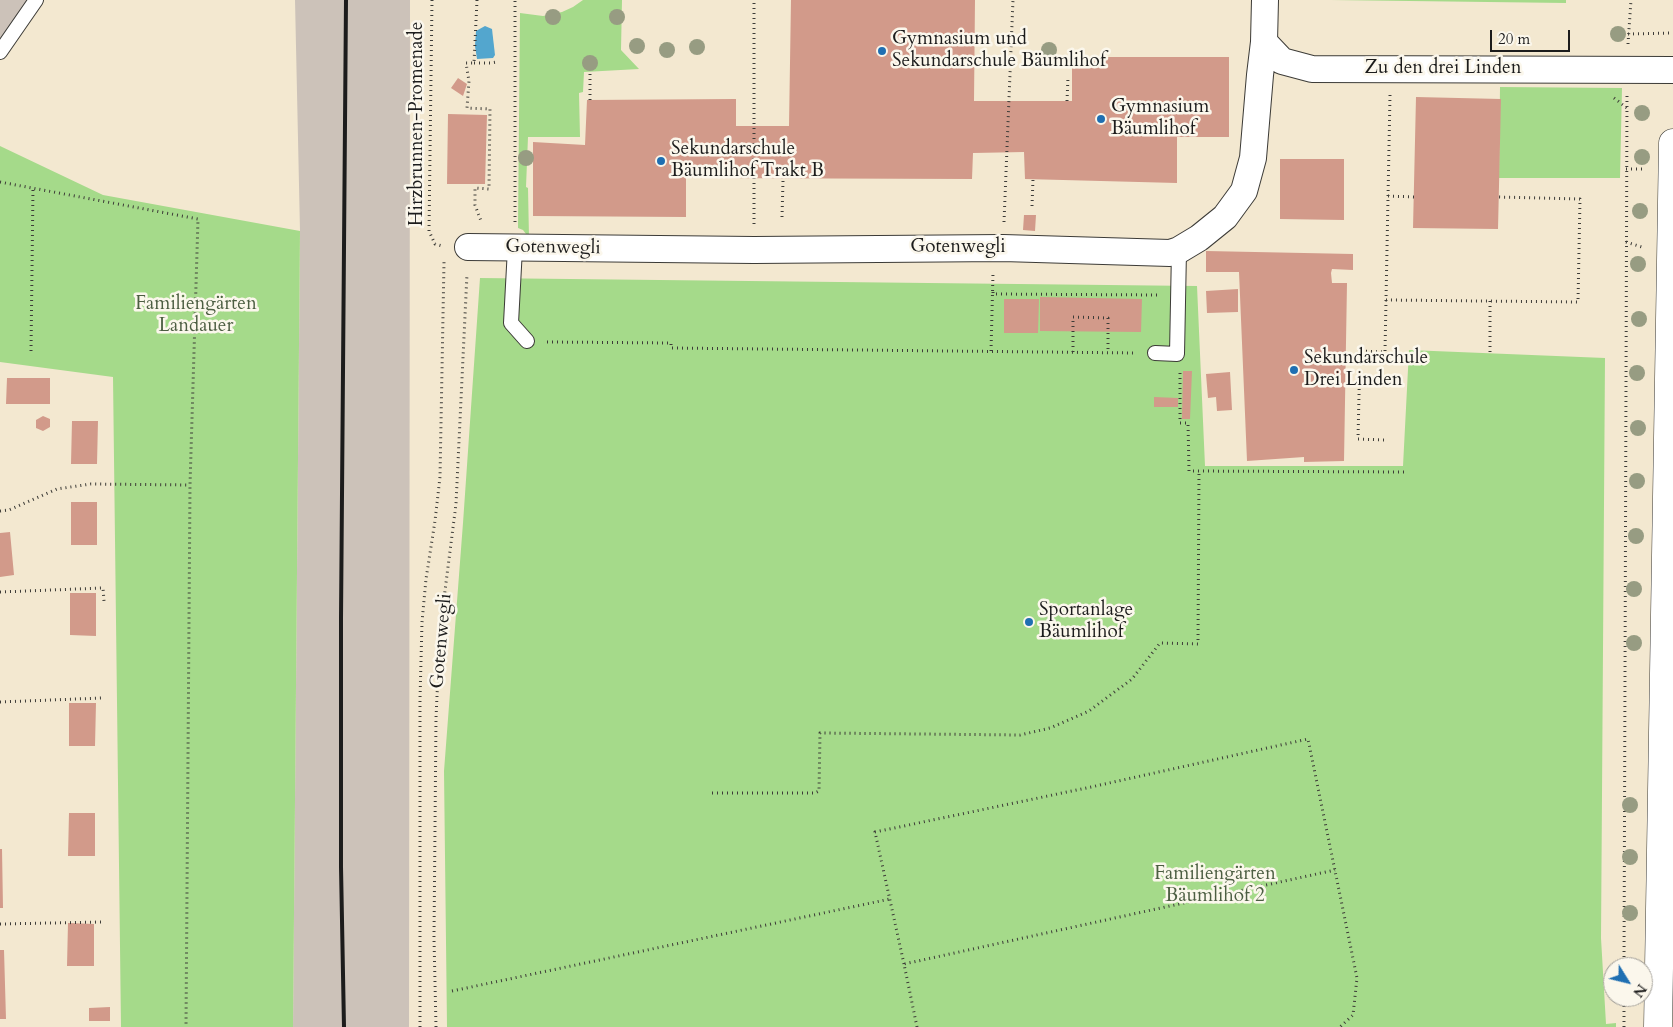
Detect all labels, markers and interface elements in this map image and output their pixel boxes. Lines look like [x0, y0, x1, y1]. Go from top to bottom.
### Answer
scale bar [1493, 20, 1573, 52]
street label: Hirzbrunnen-Promenade [407, 22, 429, 226]
place label: Gymnasium und Sekundarschule Bäumlihof [892, 29, 1106, 73]
text: 20 m [1498, 29, 1530, 49]
marker: Gymnasium und Sekundarschule Bäumlihof [876, 45, 888, 57]
street label: Zu den drei Linden [1364, 58, 1522, 80]
place label: Gymnasium Bäumlihof [1111, 97, 1209, 141]
marker: Gymnasium Bäumlihof [1095, 113, 1107, 125]
place label: Sekundarschule Bäumlihof Trakt B [671, 139, 824, 183]
marker: Sekundarschule Bäumlihof Trakt B [655, 155, 667, 167]
street label: Gotenwegli [505, 236, 601, 260]
street label: Gotenwegli [910, 237, 1006, 259]
park label: Familiengärten Landauer [135, 294, 257, 338]
place label: Sekundarschule Drei Linden [1304, 348, 1428, 392]
marker: Sekundarschule Drei Linden [1288, 364, 1300, 376]
street label: Gotenwegli [426, 592, 458, 690]
place label: Sportanlage Bäumlihof [1039, 600, 1133, 644]
marker: Sportanlage Bäumlihof [1023, 616, 1035, 628]
park label: Familiengärten Bäumlihof 2 [1154, 864, 1276, 908]
north arrow [1603, 957, 1653, 1007]
text: N [1628, 980, 1651, 1001]

